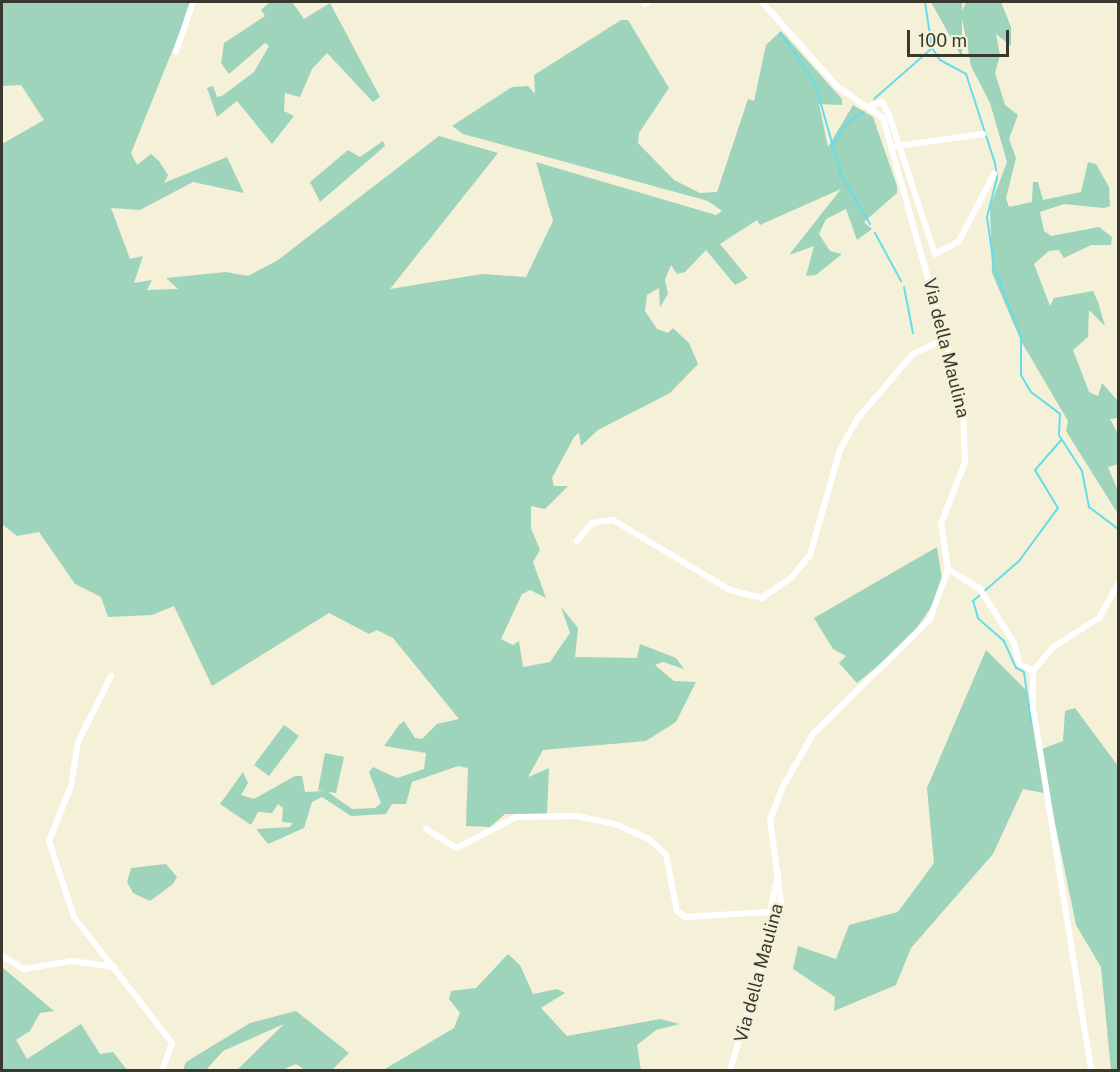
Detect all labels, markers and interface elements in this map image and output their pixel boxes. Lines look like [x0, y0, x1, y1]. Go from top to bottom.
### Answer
scale bar [910, 18, 1012, 56]
text: 100 m [918, 30, 967, 51]
street label: Via della Maulina [918, 276, 974, 420]
street label: Via della Maulina [730, 901, 788, 1045]

